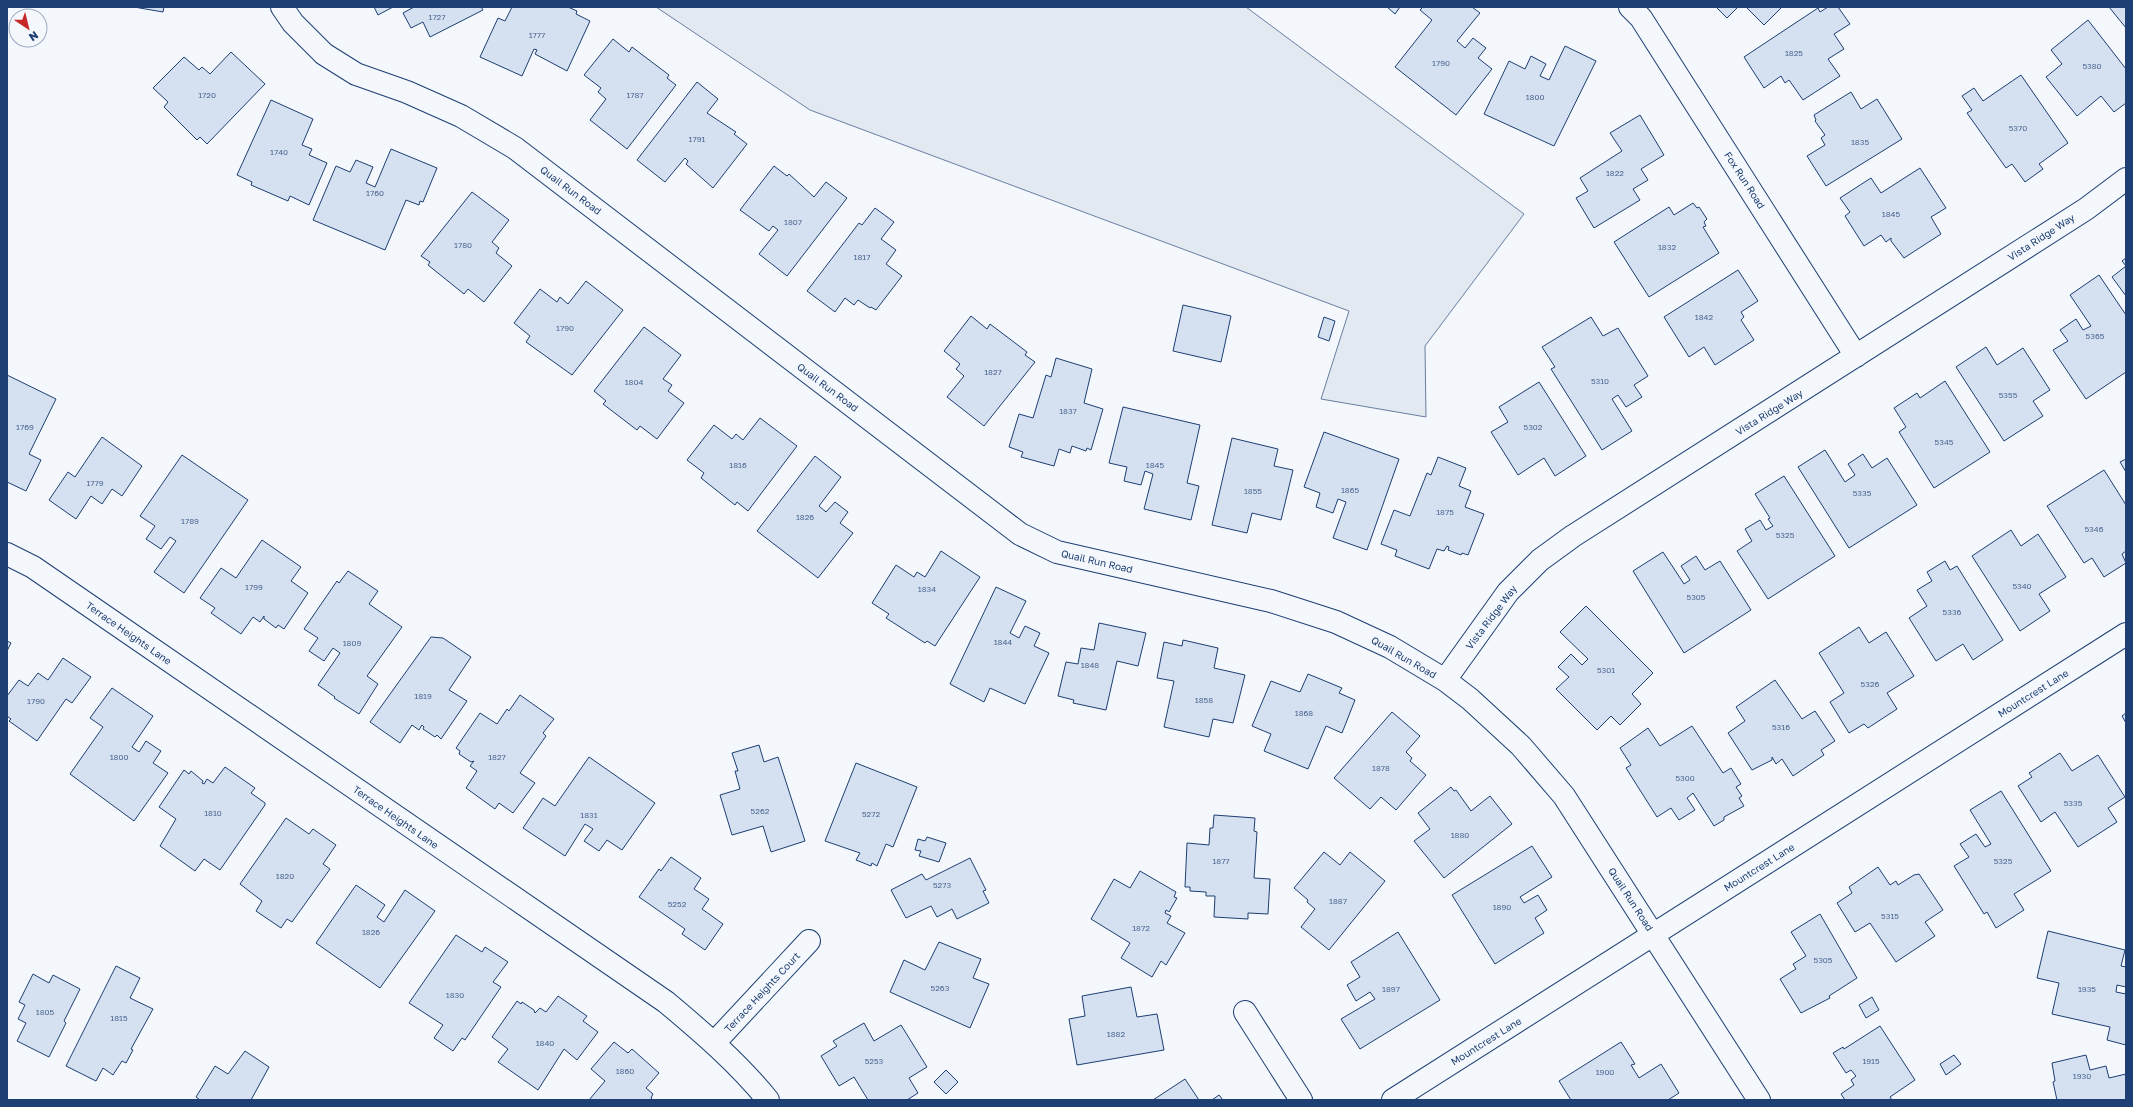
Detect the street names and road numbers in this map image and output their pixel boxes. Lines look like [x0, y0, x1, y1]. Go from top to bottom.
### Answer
street label: Fox Run Road [1722, 149, 1768, 211]
street label: Quail Run Road [538, 163, 604, 217]
street label: Vista Ridge Way [2005, 211, 2077, 263]
street label: Quail Run Road [795, 360, 861, 414]
street label: Vista Ridge Way [1733, 386, 1805, 438]
street label: Quail Run Road [1060, 547, 1134, 575]
street label: Vista Ridge Way [1463, 582, 1519, 651]
street label: Terrace Heights Lane [84, 599, 174, 667]
street label: Quail Run Road [1369, 633, 1439, 681]
street label: Mountcrest Lane [1995, 666, 2071, 720]
street label: Terrace Heights Lane [351, 783, 441, 851]
street label: Mountcrest Lane [1721, 840, 1797, 894]
street label: Quail Run Road [1606, 865, 1656, 933]
street label: Terrace Heights Court [722, 949, 802, 1035]
street label: Mountcrest Lane [1448, 1014, 1524, 1068]

